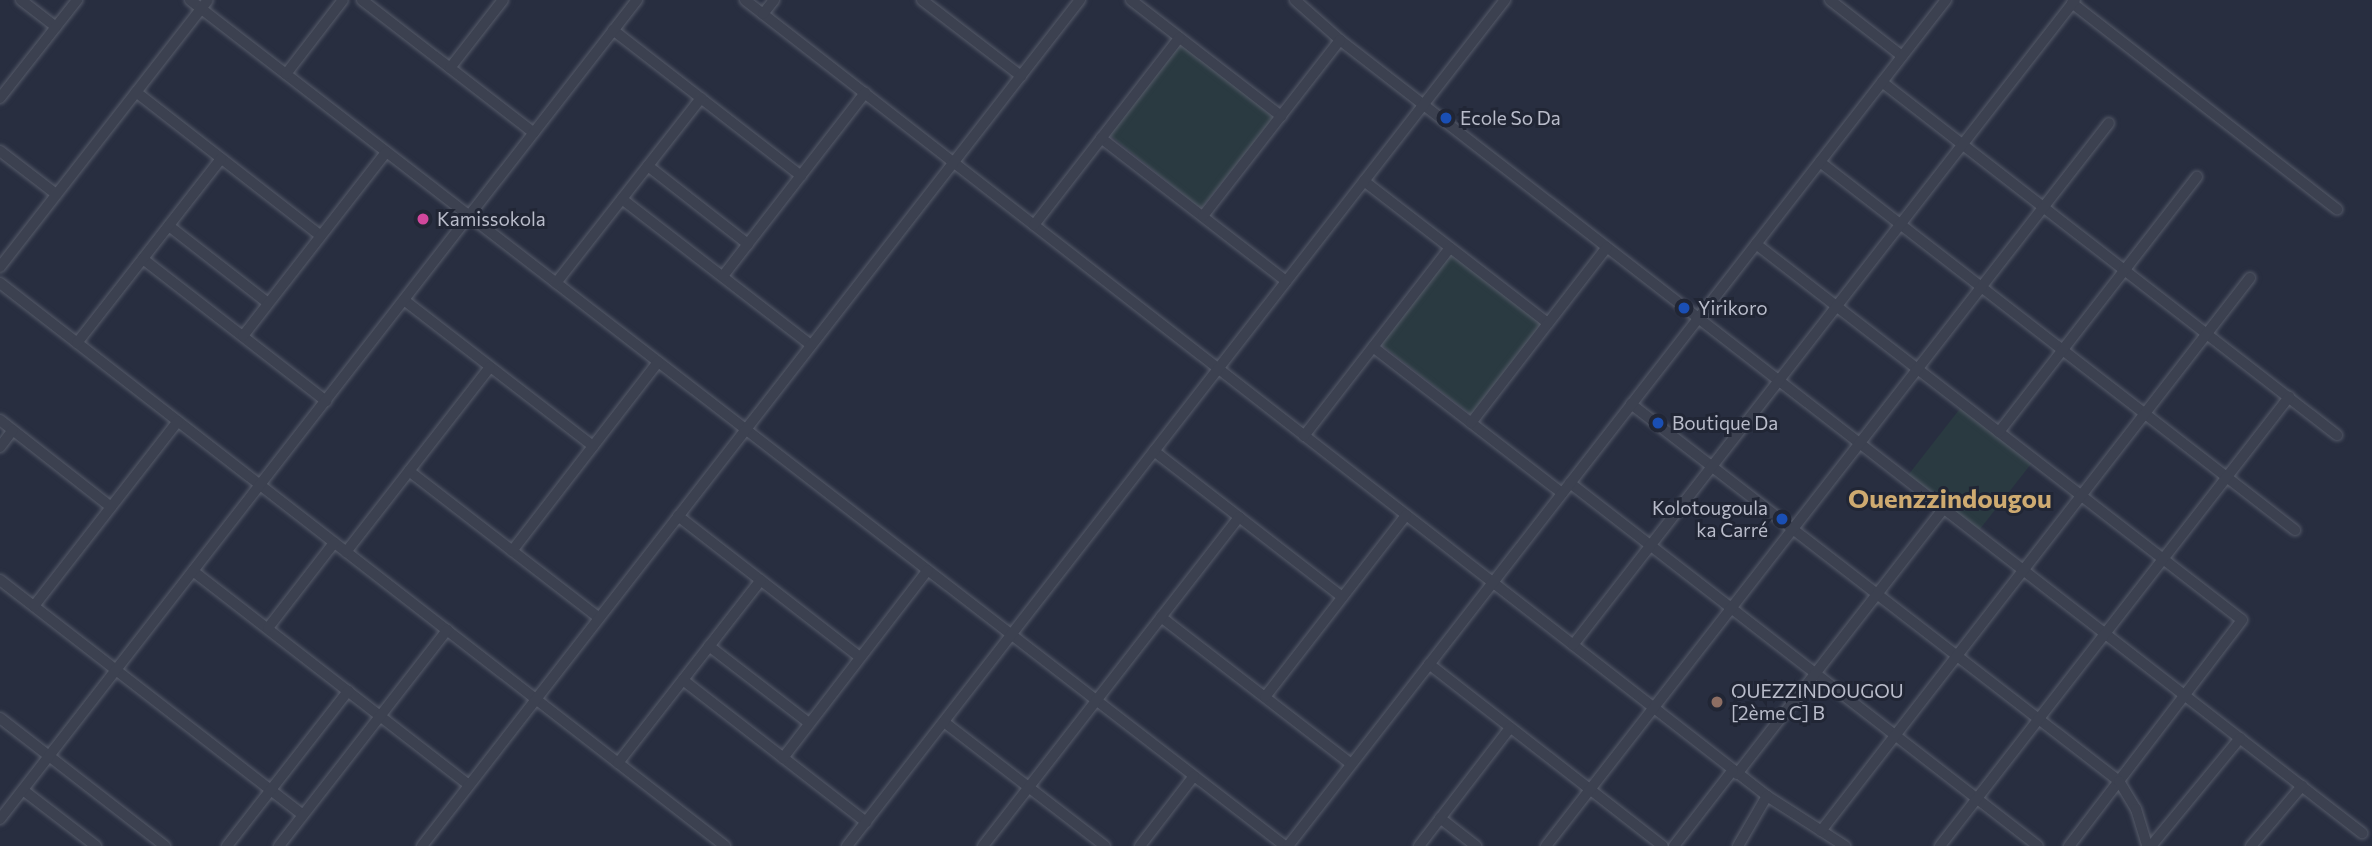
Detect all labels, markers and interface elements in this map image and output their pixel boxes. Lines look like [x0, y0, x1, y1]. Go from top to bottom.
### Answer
place label: Ecole So Da [1460, 107, 1561, 129]
marker: Ecole So Da [1438, 110, 1454, 126]
place label: Kamissokola [437, 208, 546, 230]
marker: Kamissokola [415, 211, 431, 227]
place label: Yirikoro [1698, 297, 1768, 319]
marker: Yirikoro [1676, 300, 1692, 316]
place label: Boutique Da [1672, 412, 1778, 434]
marker: Boutique Da [1650, 415, 1666, 431]
district label: Ouenzzindougou [1848, 482, 2052, 514]
place label: Kolotougoula ka Carré [1652, 497, 1768, 541]
marker: Kolotougoula ka Carré [1774, 511, 1790, 527]
place label: OUEZZINDOUGOU [2ème C] B [1731, 680, 1904, 724]
marker: OUEZZINDOUGOU [2ème C] B [1709, 694, 1725, 710]

